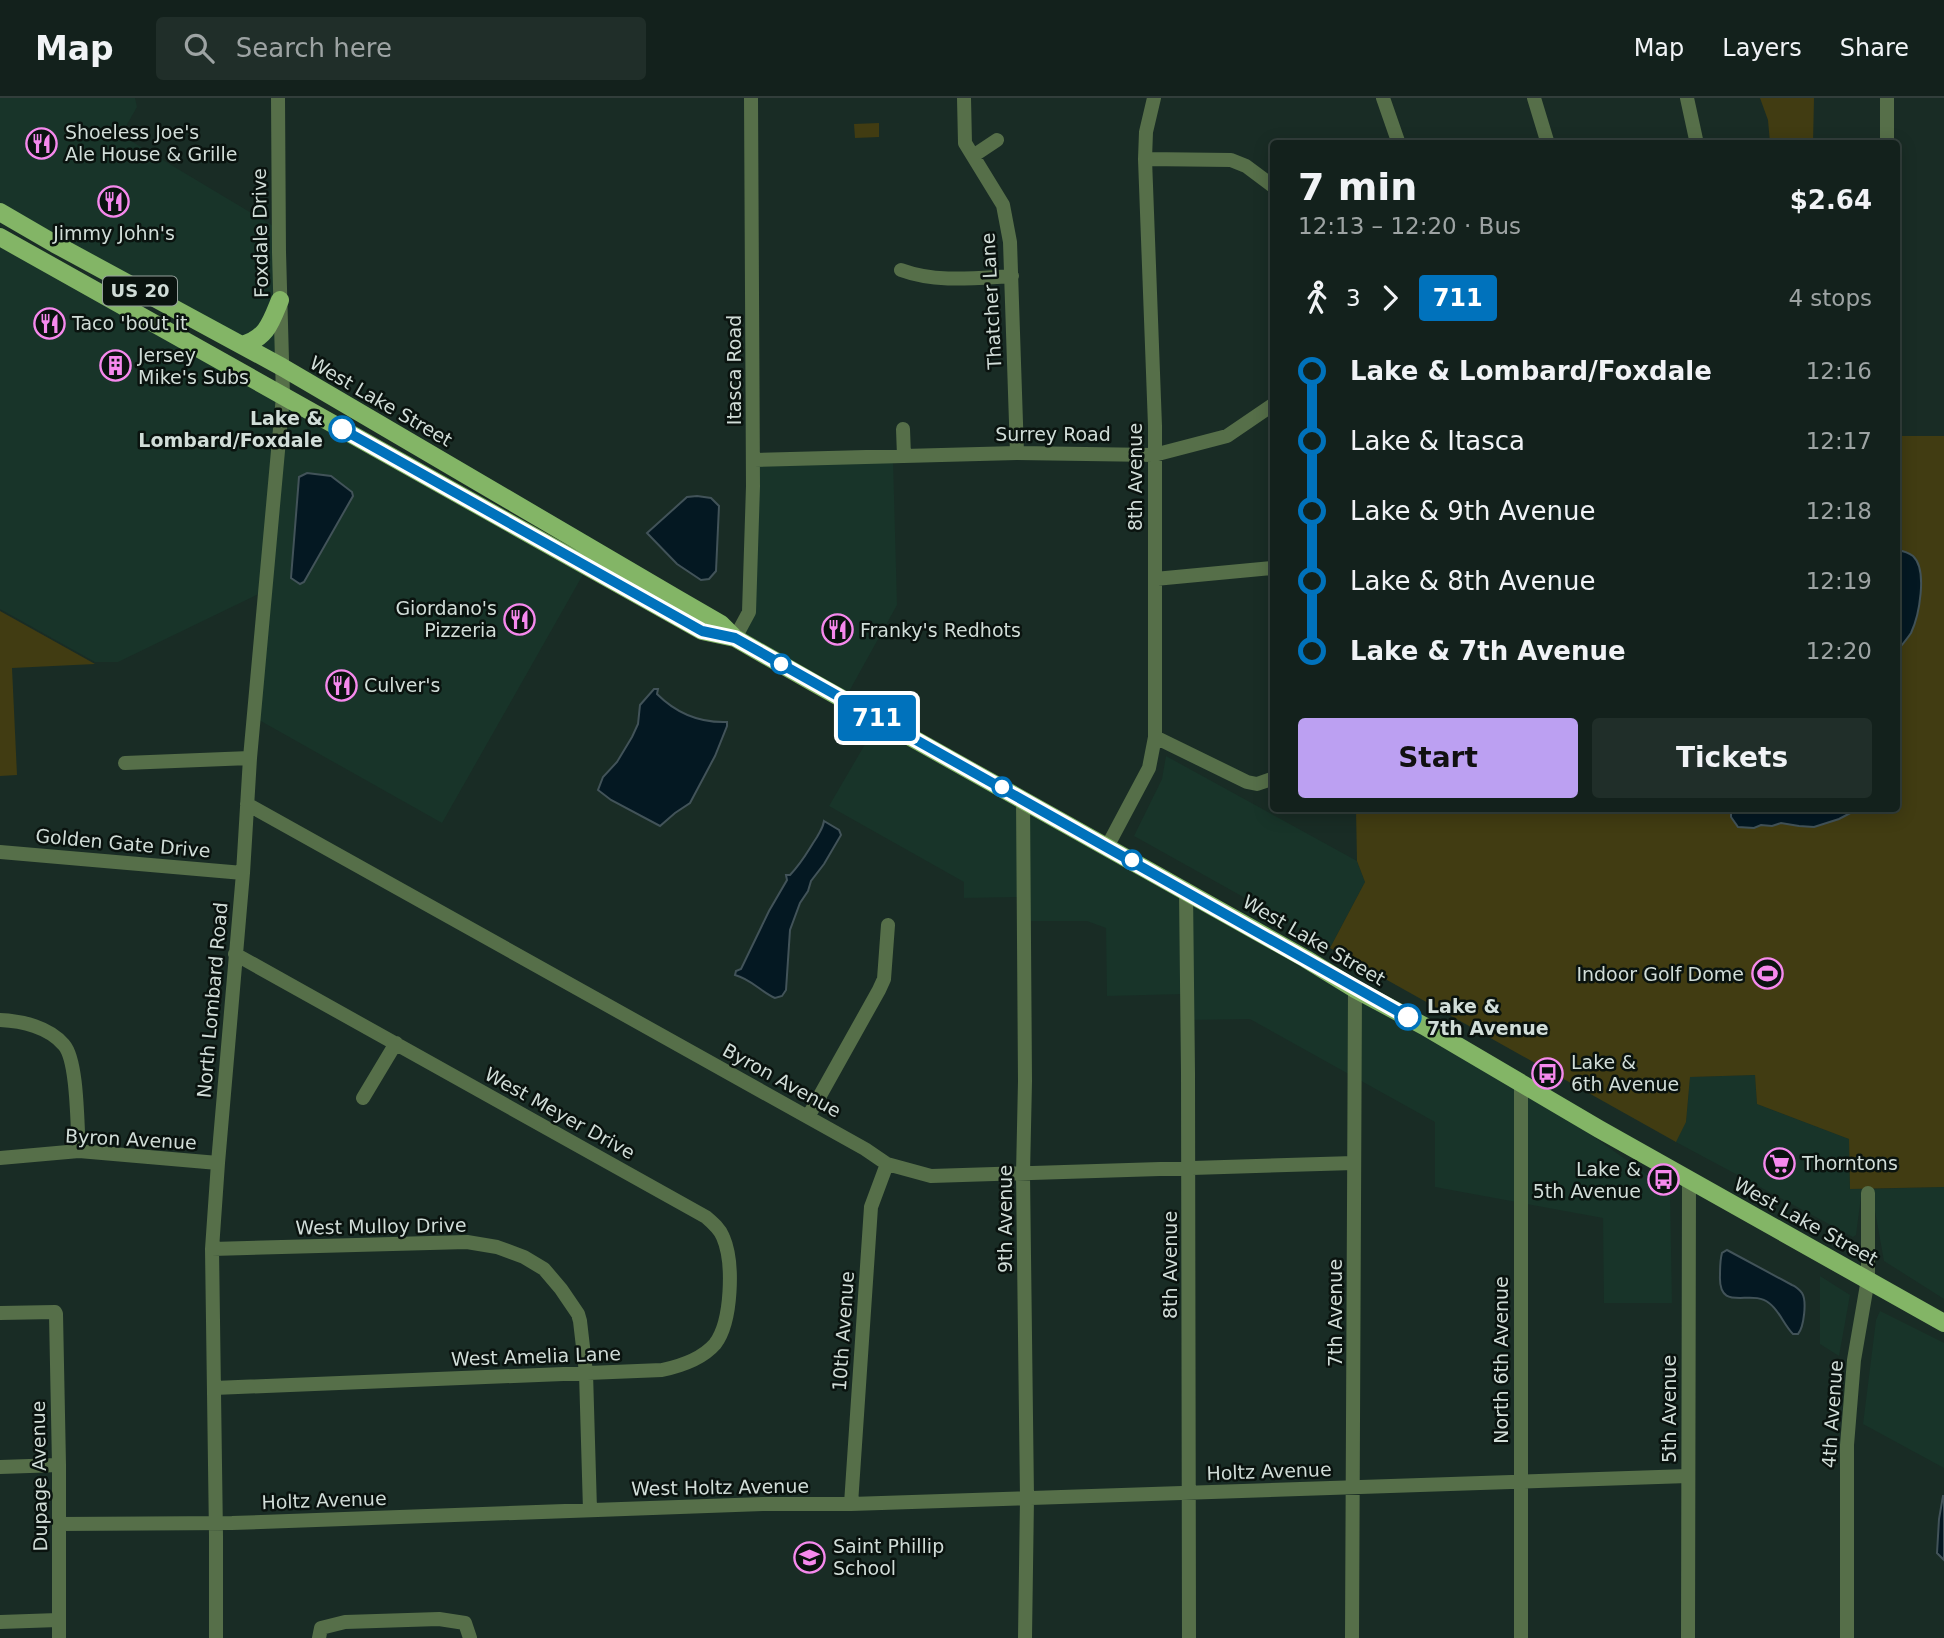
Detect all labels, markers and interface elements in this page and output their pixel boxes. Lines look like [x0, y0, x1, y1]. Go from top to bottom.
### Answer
search box [156, 17, 646, 80]
text: Map [35, 29, 114, 68]
icon: search [180, 29, 218, 67]
text: Search here [236, 33, 392, 63]
text: Map [1634, 34, 1684, 62]
text: Layers [1722, 34, 1802, 62]
text: Share [1840, 34, 1909, 62]
place label: Shoeless Joe's Ale House & Grille [65, 121, 238, 165]
restaurant icon: Shoeless Joe's Ale House & Grille [25, 126, 59, 160]
text: 7 min [1298, 165, 1417, 209]
street label: Foxdale Drive [248, 168, 272, 298]
restaurant icon: Jimmy John's [97, 185, 131, 219]
text: $2.64 [1790, 185, 1872, 215]
text: 12:13 – 12:20 · Bus [1298, 213, 1521, 239]
place label: Jimmy John's [52, 222, 175, 244]
street label: Thatcher Lane [976, 232, 1006, 371]
road number: US 20 [103, 276, 177, 306]
icon: walk [1298, 279, 1336, 317]
icon: forward [1371, 279, 1409, 317]
text: 711 [1433, 284, 1483, 312]
text: 3 [1346, 285, 1361, 311]
text: 4 stops [1788, 285, 1872, 311]
restaurant icon: Taco 'bout it [32, 306, 66, 340]
place label: Taco 'bout it [71, 312, 187, 334]
street label: Itasca Road [723, 315, 745, 425]
place label: Jersey Mike's Subs [137, 344, 249, 388]
building icon: Jersey Mike's Subs [98, 349, 132, 383]
street label: West Lake Street [306, 351, 456, 451]
text: Lake & Lombard/Foxdale [1350, 356, 1712, 386]
text: 12:16 [1806, 358, 1872, 384]
place label: Lake & Lombard/Foxdale [138, 407, 323, 451]
marker: Lake & Lombard/Foxdale [329, 416, 355, 442]
street label: Surrey Road [995, 423, 1111, 445]
street label: 8th Avenue [1124, 423, 1146, 531]
text: Lake & Itasca [1350, 426, 1525, 456]
text: 12:17 [1806, 428, 1872, 454]
text: Lake & 9th Avenue [1350, 496, 1595, 526]
text: 12:18 [1806, 498, 1872, 524]
text: Lake & 8th Avenue [1350, 566, 1595, 596]
text: 12:19 [1806, 568, 1872, 594]
place label: Giordano's Pizzeria [395, 597, 497, 641]
restaurant icon: Giordano's Pizzeria [503, 602, 537, 636]
restaurant icon: Franky's Redhots [820, 613, 854, 647]
place label: Franky's Redhots [860, 619, 1021, 641]
text: Lake & 7th Avenue [1350, 636, 1626, 666]
text: 12:20 [1806, 638, 1872, 664]
unlabelled marker [771, 654, 791, 674]
restaurant icon: Culver's [324, 668, 358, 702]
place label: Culver's [364, 674, 440, 696]
line badge: 711 [837, 695, 917, 741]
text: 711 [852, 704, 902, 732]
button: Start [1298, 718, 1578, 798]
button: Tickets [1592, 718, 1872, 798]
unlabelled marker [992, 777, 1012, 797]
street label: Golden Gate Drive [35, 824, 211, 862]
unlabelled marker [1122, 850, 1142, 870]
street label: West Lake Street [1239, 890, 1389, 990]
street label: North Lombard Road [192, 901, 232, 1099]
sports icon: Indoor Golf Dome [1750, 957, 1784, 991]
place label: Indoor Golf Dome [1576, 963, 1744, 985]
place label: Lake & 7th Avenue [1427, 995, 1549, 1039]
marker: Lake & 7th Avenue [1395, 1004, 1421, 1030]
street label: Byron Avenue [719, 1038, 845, 1122]
place label: Lake & 6th Avenue [1571, 1051, 1679, 1095]
bus stop icon: Lake & 6th Avenue [1531, 1056, 1565, 1090]
street label: West Meyer Drive [481, 1063, 639, 1163]
street label: Byron Avenue [65, 1125, 197, 1153]
supermarket icon: Thorntons [1762, 1146, 1796, 1180]
place label: Thorntons [1801, 1152, 1898, 1174]
place label: Lake & 5th Avenue [1533, 1158, 1641, 1202]
bus stop icon: Lake & 5th Avenue [1647, 1163, 1681, 1197]
street label: 9th Avenue [994, 1165, 1016, 1273]
street label: West Lake Street [1730, 1172, 1882, 1270]
street label: 8th Avenue [1159, 1211, 1181, 1319]
street label: West Mulloy Drive [295, 1214, 467, 1238]
street label: 7th Avenue [1324, 1259, 1346, 1367]
street label: 10th Avenue [828, 1270, 858, 1392]
street label: North 6th Avenue [1490, 1276, 1512, 1444]
street label: West Amelia Lane [451, 1342, 621, 1370]
street label: 5th Avenue [1658, 1355, 1680, 1463]
street label: 4th Avenue [1817, 1359, 1847, 1469]
street label: Dupage Avenue [27, 1400, 51, 1552]
street label: Holtz Avenue [1206, 1458, 1332, 1484]
street label: West Holtz Avenue [631, 1474, 809, 1500]
street label: Holtz Avenue [261, 1487, 387, 1513]
place label: Saint Phillip School [833, 1535, 944, 1579]
school or university icon: Saint Phillip School [793, 1540, 827, 1574]

